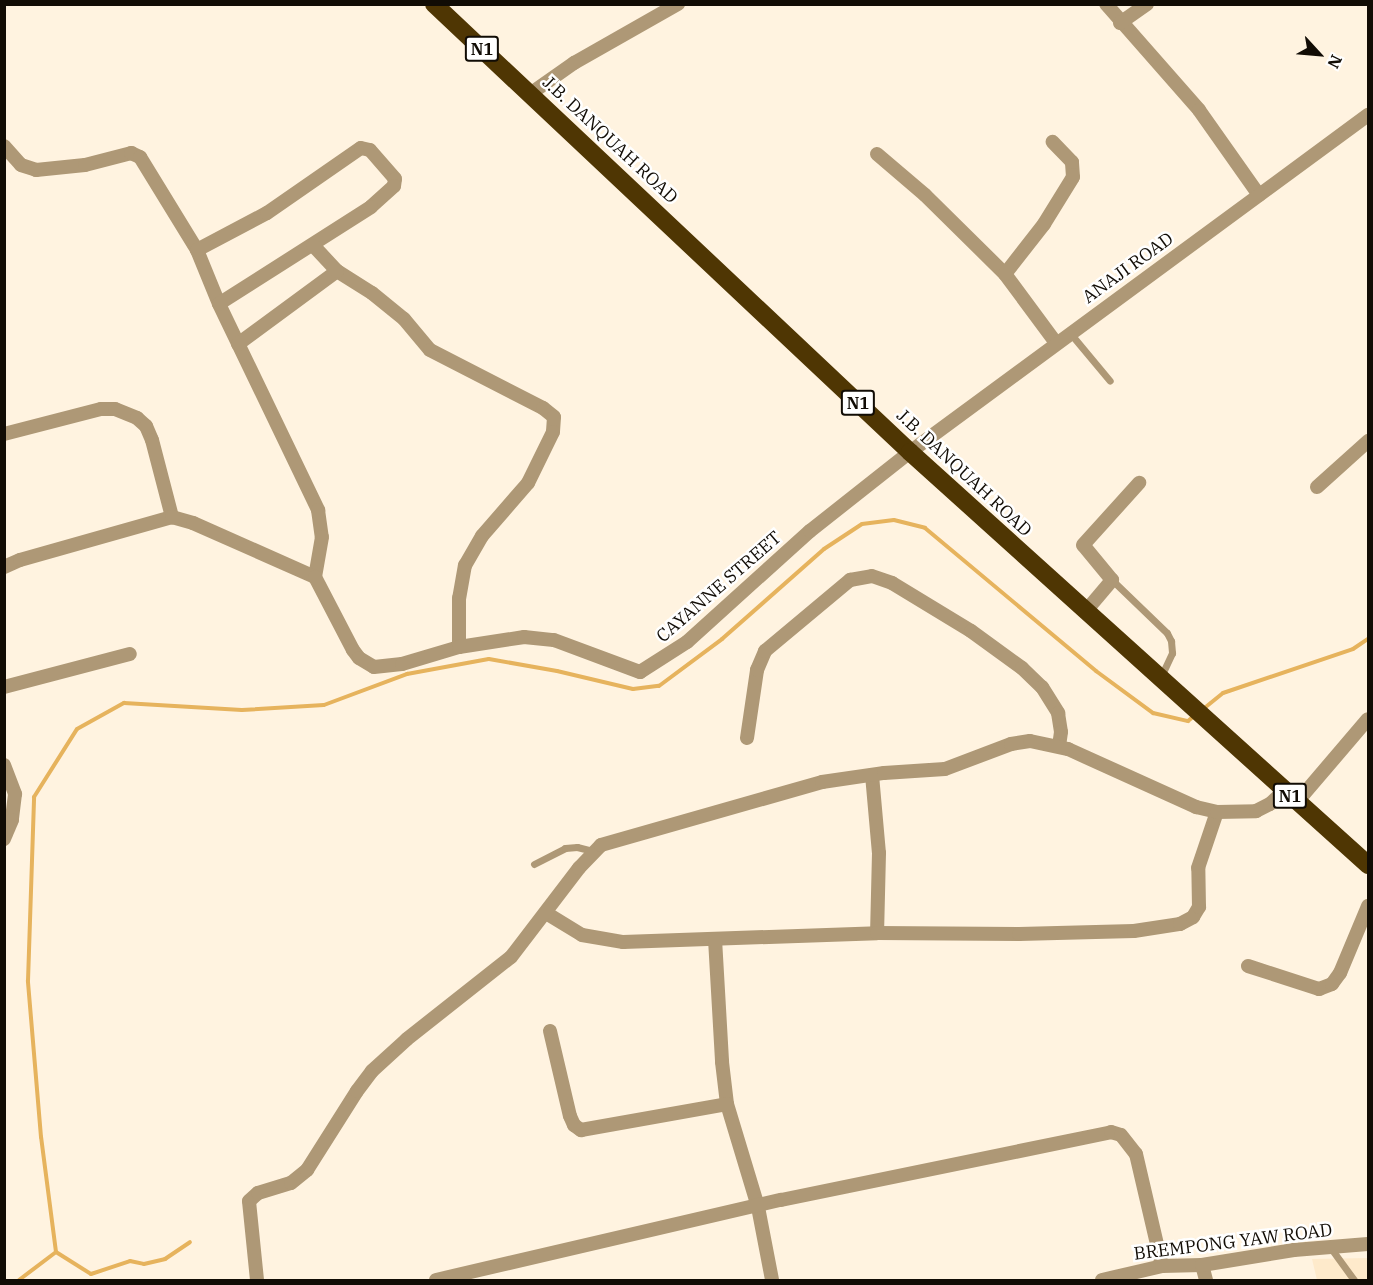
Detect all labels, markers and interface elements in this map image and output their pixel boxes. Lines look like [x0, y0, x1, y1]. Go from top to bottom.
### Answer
north arrow [1289, 24, 1349, 84]
road number: N1 [464, 36, 500, 62]
text: N [1323, 52, 1347, 72]
street label: J.B. DANQUAH ROAD [538, 72, 682, 208]
street label: ANAJI ROAD [1078, 228, 1178, 308]
road number: N1 [840, 390, 876, 416]
street label: J.B. DANQUAH ROAD [892, 405, 1036, 541]
street label: CAYANNE STREET [652, 527, 786, 647]
road number: N1 [1272, 783, 1308, 809]
street label: BREMPONG YAW ROAD [1133, 1219, 1333, 1265]

